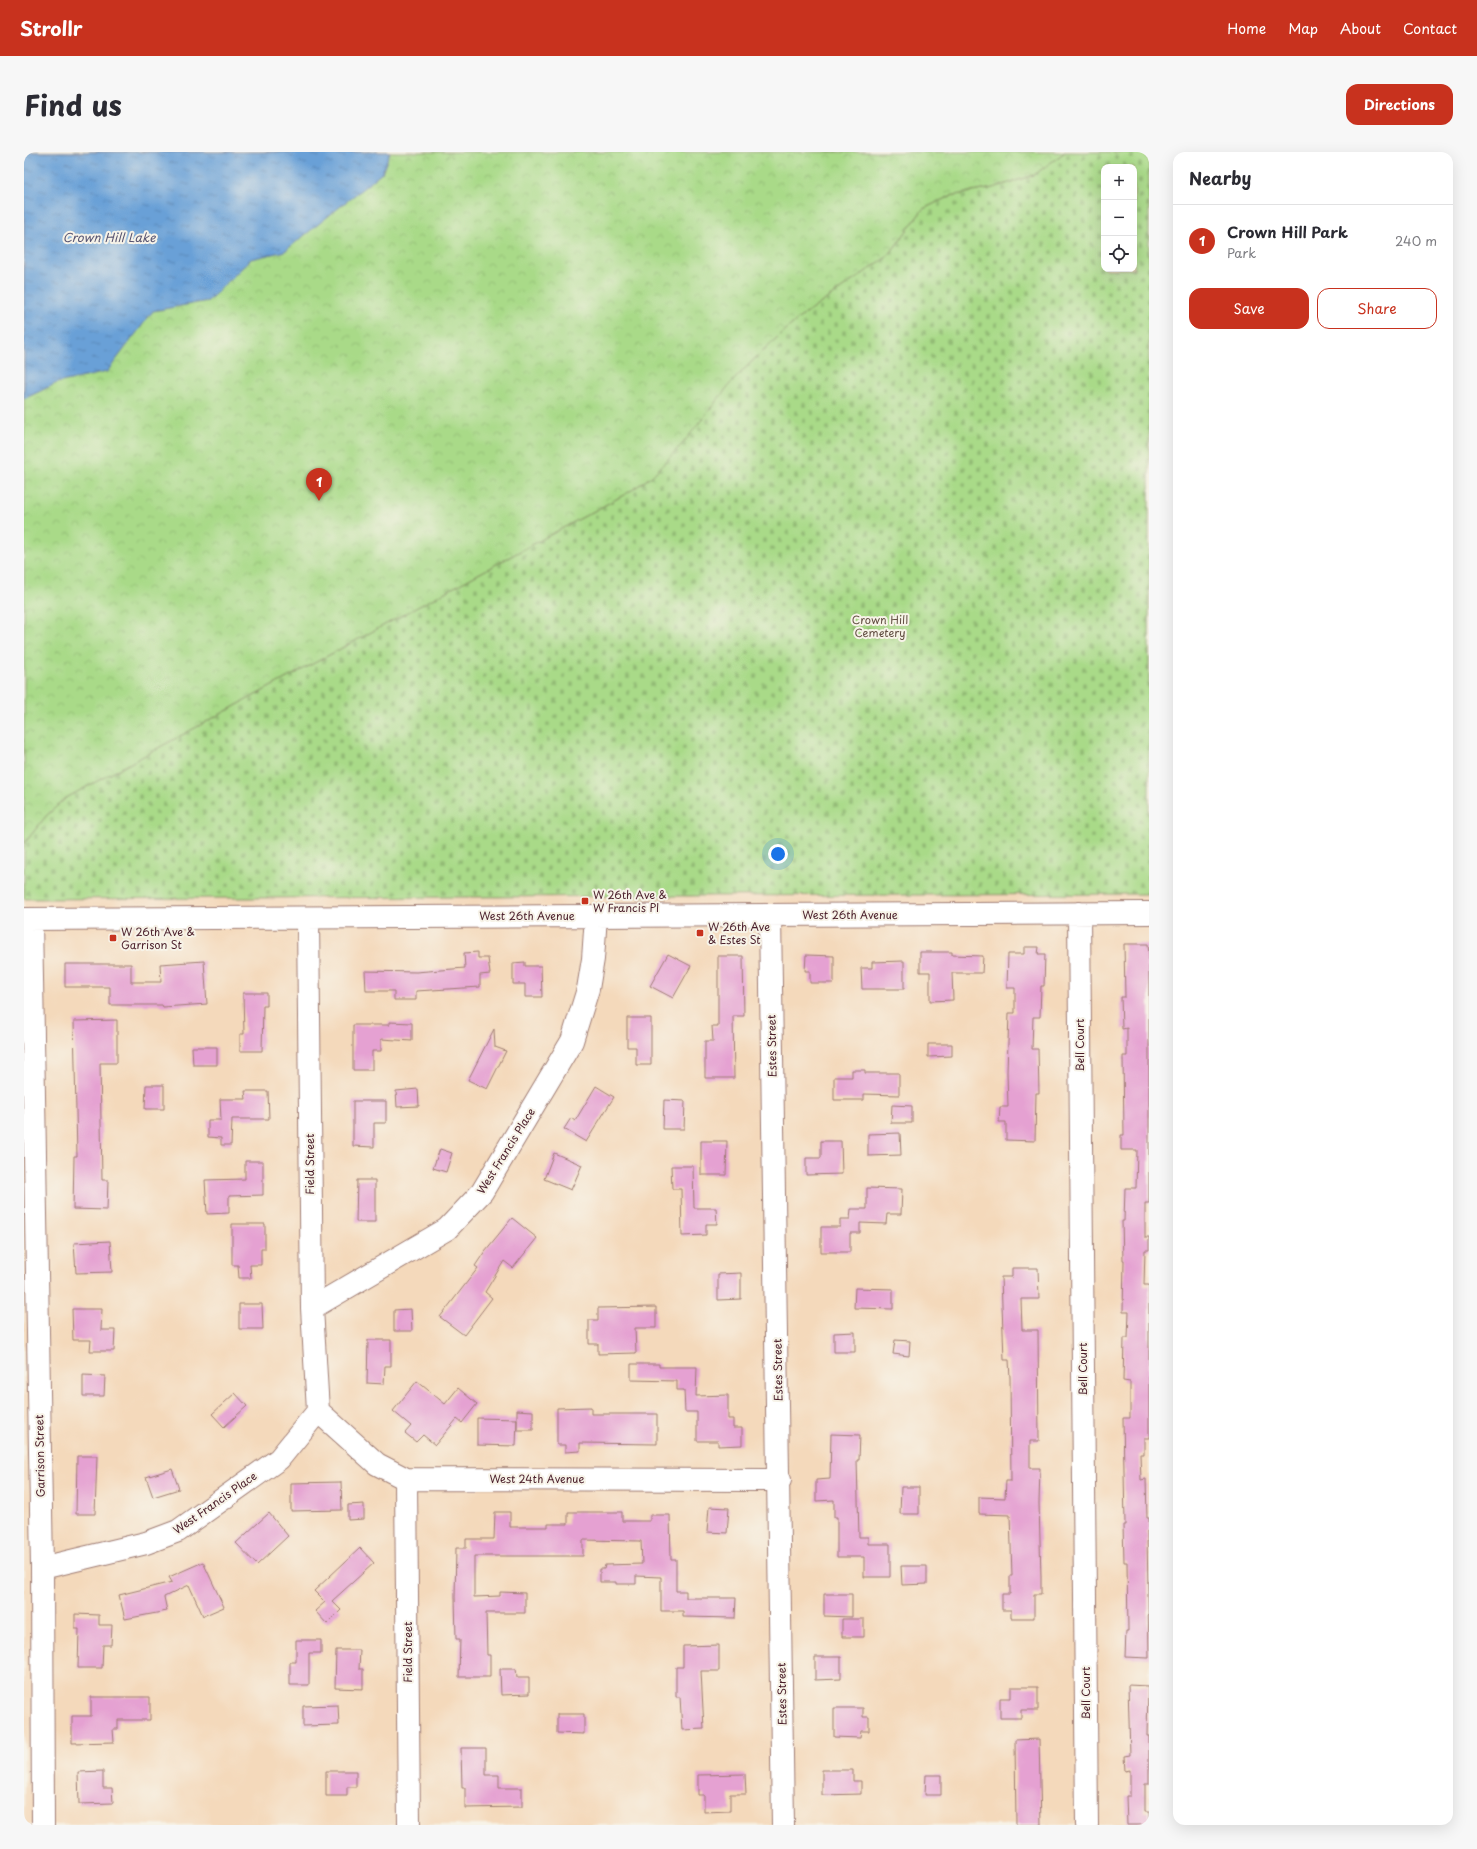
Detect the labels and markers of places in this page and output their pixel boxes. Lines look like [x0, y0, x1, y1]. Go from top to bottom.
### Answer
pin: 1 [306, 468, 332, 501]
place label: W 26th Ave & W Francis Pl [593, 886, 667, 916]
marker: W 26th Ave & W Francis Pl [580, 896, 590, 906]
place label: W 26th Ave & Estes St [708, 918, 770, 948]
place label: W 26th Ave & Garrison St [121, 923, 195, 953]
marker: W 26th Ave & Estes St [695, 928, 705, 938]
marker: W 26th Ave & Garrison St [108, 933, 118, 943]

